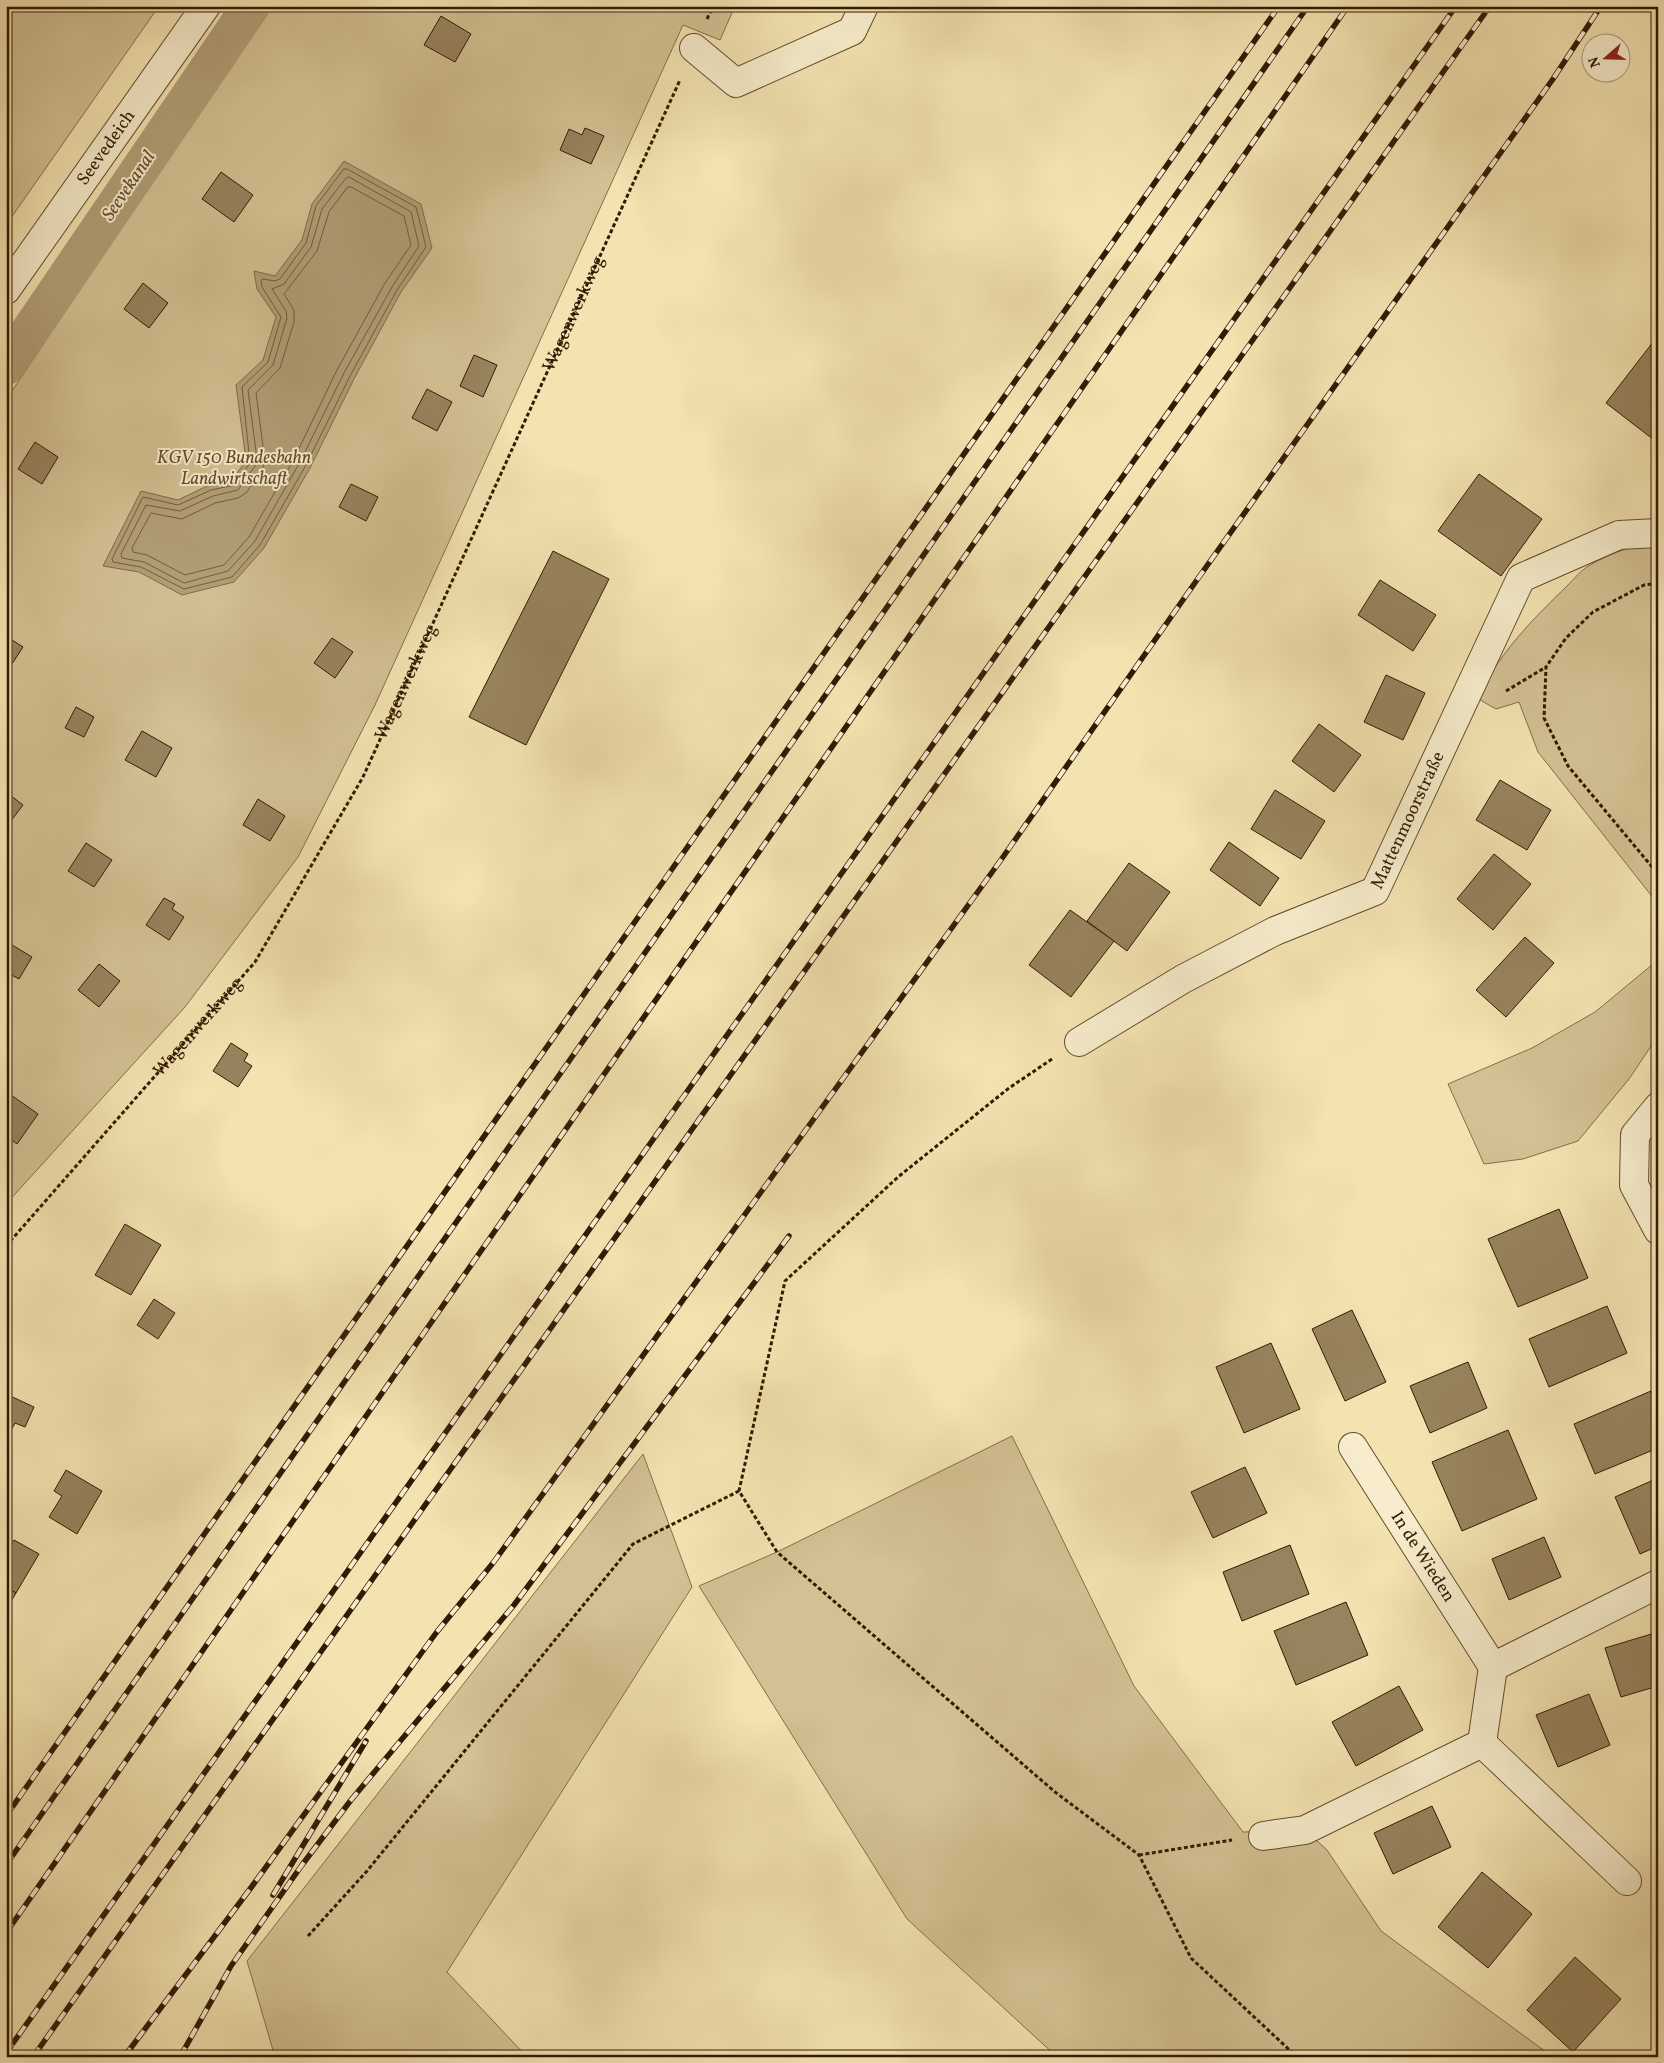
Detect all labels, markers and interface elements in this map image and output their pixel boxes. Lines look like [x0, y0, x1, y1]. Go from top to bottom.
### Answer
north arrow [1582, 32, 1632, 82]
text: N [1585, 54, 1606, 70]
street label: Seevedeich [71, 105, 142, 191]
water label: Seevekanal [96, 146, 162, 226]
street label: Wagenwerkweg [537, 252, 611, 376]
park label: KGV 150 Bundesbahn Landwirtschaft [157, 446, 311, 492]
street label: Wagenwerkweg [369, 620, 443, 744]
street label: Mattenmoorstraße [1365, 747, 1451, 893]
street label: Wagenwerkweg [147, 972, 248, 1082]
street label: In de Wieden [1384, 1506, 1461, 1607]

